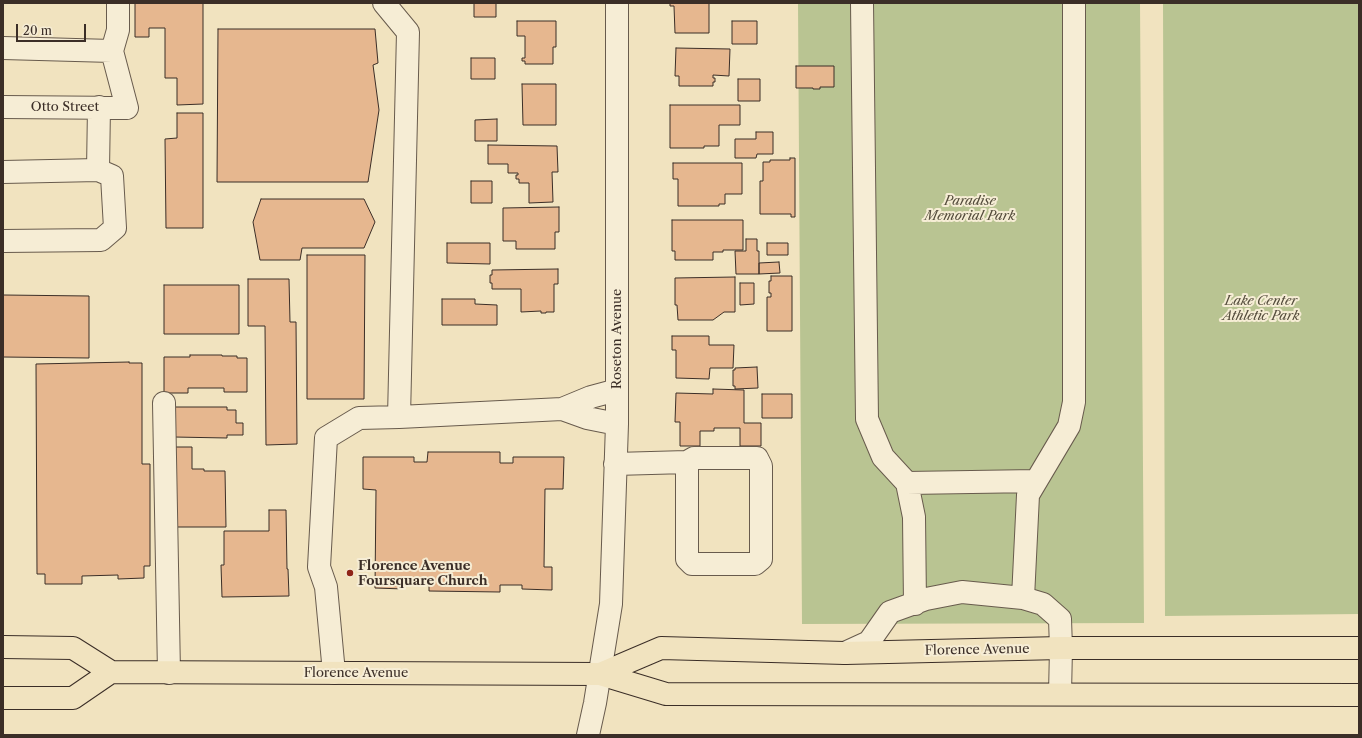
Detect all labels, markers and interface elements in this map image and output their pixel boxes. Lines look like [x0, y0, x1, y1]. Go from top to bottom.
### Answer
scale bar [18, 16, 88, 42]
text: 20 m [23, 23, 52, 38]
street label: Otto Street [31, 99, 99, 115]
park label: Paradise Memorial Park [925, 193, 1015, 224]
street label: Roseton Avenue [609, 289, 625, 389]
park label: Lake Center Athletic Park [1223, 293, 1299, 324]
place label: Florence Avenue Foursquare Church [358, 558, 488, 589]
marker: Florence Avenue Foursquare Church [345, 568, 355, 578]
street label: Florence Avenue [924, 641, 1030, 659]
street label: Florence Avenue [304, 665, 408, 681]

